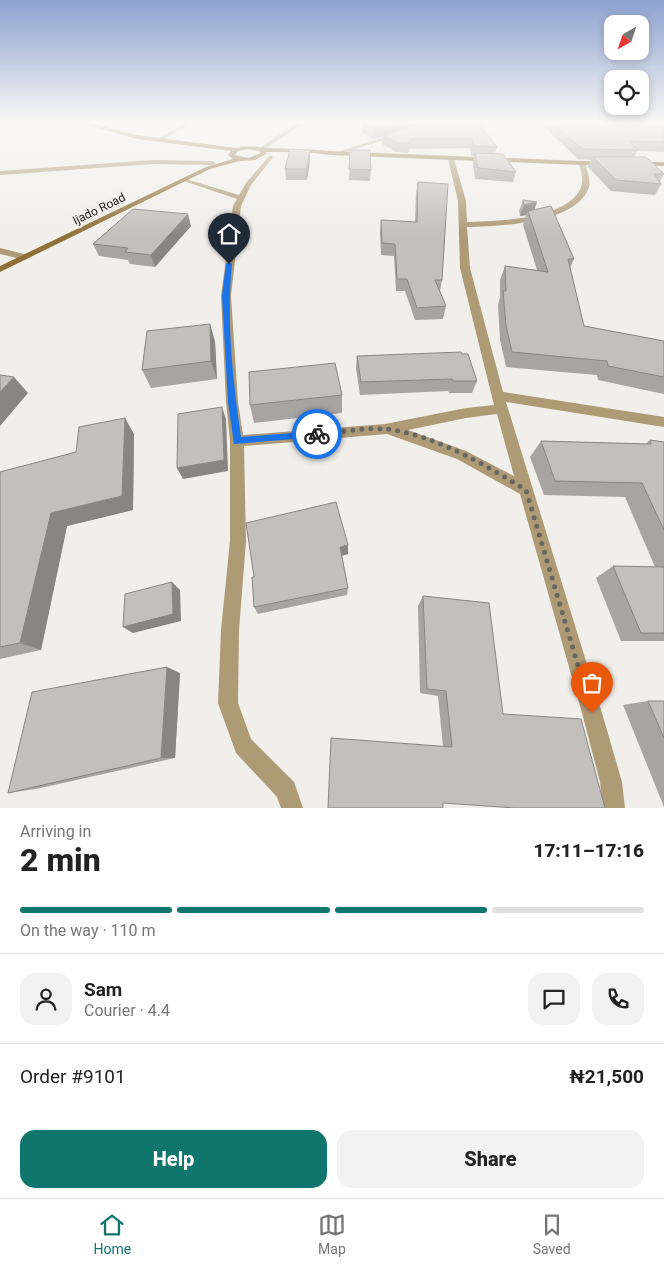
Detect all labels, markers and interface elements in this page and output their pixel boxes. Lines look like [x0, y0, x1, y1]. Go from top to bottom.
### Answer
north arrow [604, 15, 649, 60]
map controls [604, 15, 649, 115]
button: locate [604, 70, 649, 115]
street label: Ijado Road [70, 190, 128, 228]
pin [208, 213, 250, 264]
icon: home [215, 220, 243, 248]
courier [292, 409, 342, 459]
icon: bike [303, 420, 331, 448]
pin [571, 662, 613, 713]
icon: bag [578, 669, 606, 697]
text: Arriving in [20, 822, 91, 841]
text: 17:11–17:16 [533, 839, 644, 862]
text: 2 min [20, 841, 101, 879]
text: On the way · 110 m [20, 921, 156, 940]
button: person [20, 973, 72, 1025]
button: chat [528, 973, 580, 1025]
button: phone [592, 973, 644, 1025]
text: Sam [84, 978, 122, 1001]
text: Courier · 4.4 [84, 1001, 170, 1020]
text: Order #9101 [20, 1065, 126, 1088]
text: ₦21,500 [569, 1065, 644, 1088]
button: Help [20, 1130, 327, 1188]
button: Share [337, 1130, 644, 1188]
tab: Home [93, 1211, 131, 1257]
tab: Map [318, 1211, 346, 1257]
tab: Saved [533, 1211, 571, 1257]

